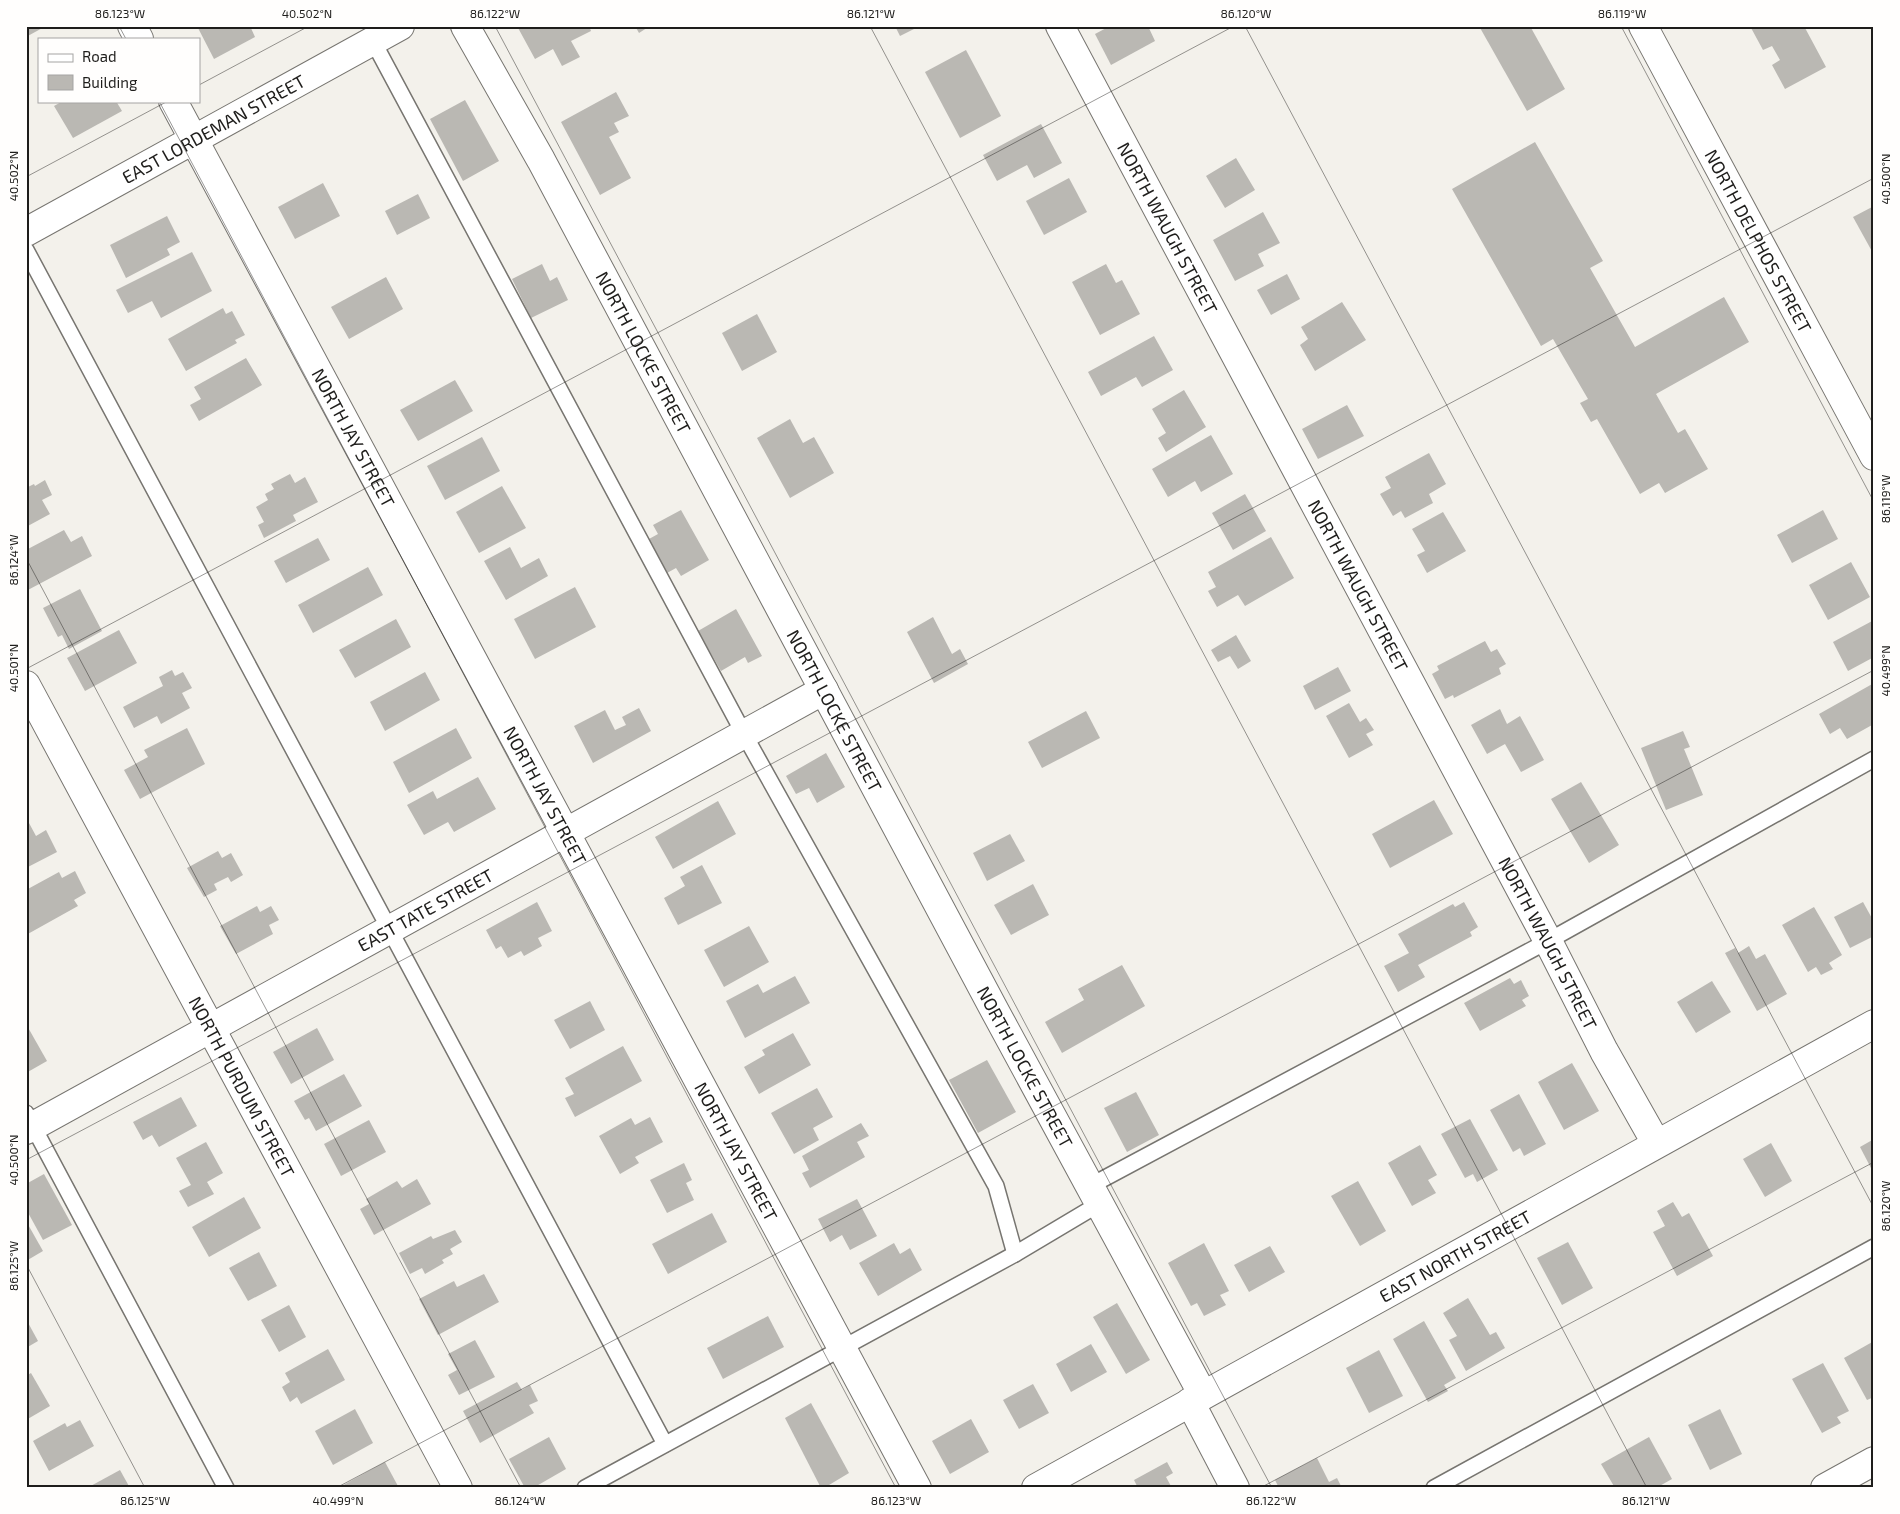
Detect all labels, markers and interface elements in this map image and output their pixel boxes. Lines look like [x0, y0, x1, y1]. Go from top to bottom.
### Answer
text: 86.123°W [95, 6, 145, 20]
text: 40.502°N [282, 6, 332, 20]
text: 86.122°W [470, 6, 520, 20]
text: 86.121°W [847, 6, 895, 20]
text: 86.120°W [1221, 6, 1271, 20]
text: 86.119°W [1598, 6, 1646, 20]
legend [38, 38, 200, 102]
text: Road [82, 47, 117, 65]
street label: EAST LORDEMAN STREET [118, 69, 309, 188]
text: Building [82, 73, 138, 91]
street label: NORTH WAUGH STREET [1113, 138, 1223, 318]
street label: NORTH DELPHOS STREET [1700, 146, 1817, 337]
text: 40.502°N [6, 151, 20, 201]
text: 40.500°N [1878, 153, 1892, 205]
street label: NORTH LOCKE STREET [591, 268, 696, 438]
street label: NORTH JAY STREET [307, 364, 400, 511]
text: 86.119°W [1878, 475, 1892, 523]
street label: NORTH WAUGH STREET [1304, 496, 1413, 676]
text: 86.124°W [6, 534, 20, 586]
street label: NORTH LOCKE STREET [782, 626, 887, 796]
text: 40.501°N [6, 644, 20, 692]
text: 40.499°N [1878, 645, 1892, 697]
street label: NORTH JAY STREET [499, 722, 592, 869]
street label: NORTH WAUGH STREET [1494, 853, 1602, 1034]
street label: EAST TATE STREET [354, 863, 497, 956]
street label: NORTH LOCKE STREET [973, 982, 1078, 1152]
street label: NORTH PURDUM STREET [184, 992, 300, 1181]
street label: NORTH JAY STREET [690, 1078, 783, 1225]
text: 40.500°N [6, 1134, 20, 1186]
text: 86.120°W [1878, 1181, 1892, 1231]
street label: EAST NORTH STREET [1375, 1205, 1535, 1307]
text: 86.125°W [6, 1241, 20, 1291]
text: 86.125°W [120, 1493, 170, 1507]
text: 40.499°N [312, 1493, 364, 1507]
text: 86.124°W [494, 1493, 546, 1507]
text: 86.123°W [871, 1493, 921, 1507]
text: 86.122°W [1246, 1493, 1296, 1507]
text: 86.121°W [1622, 1493, 1670, 1507]

